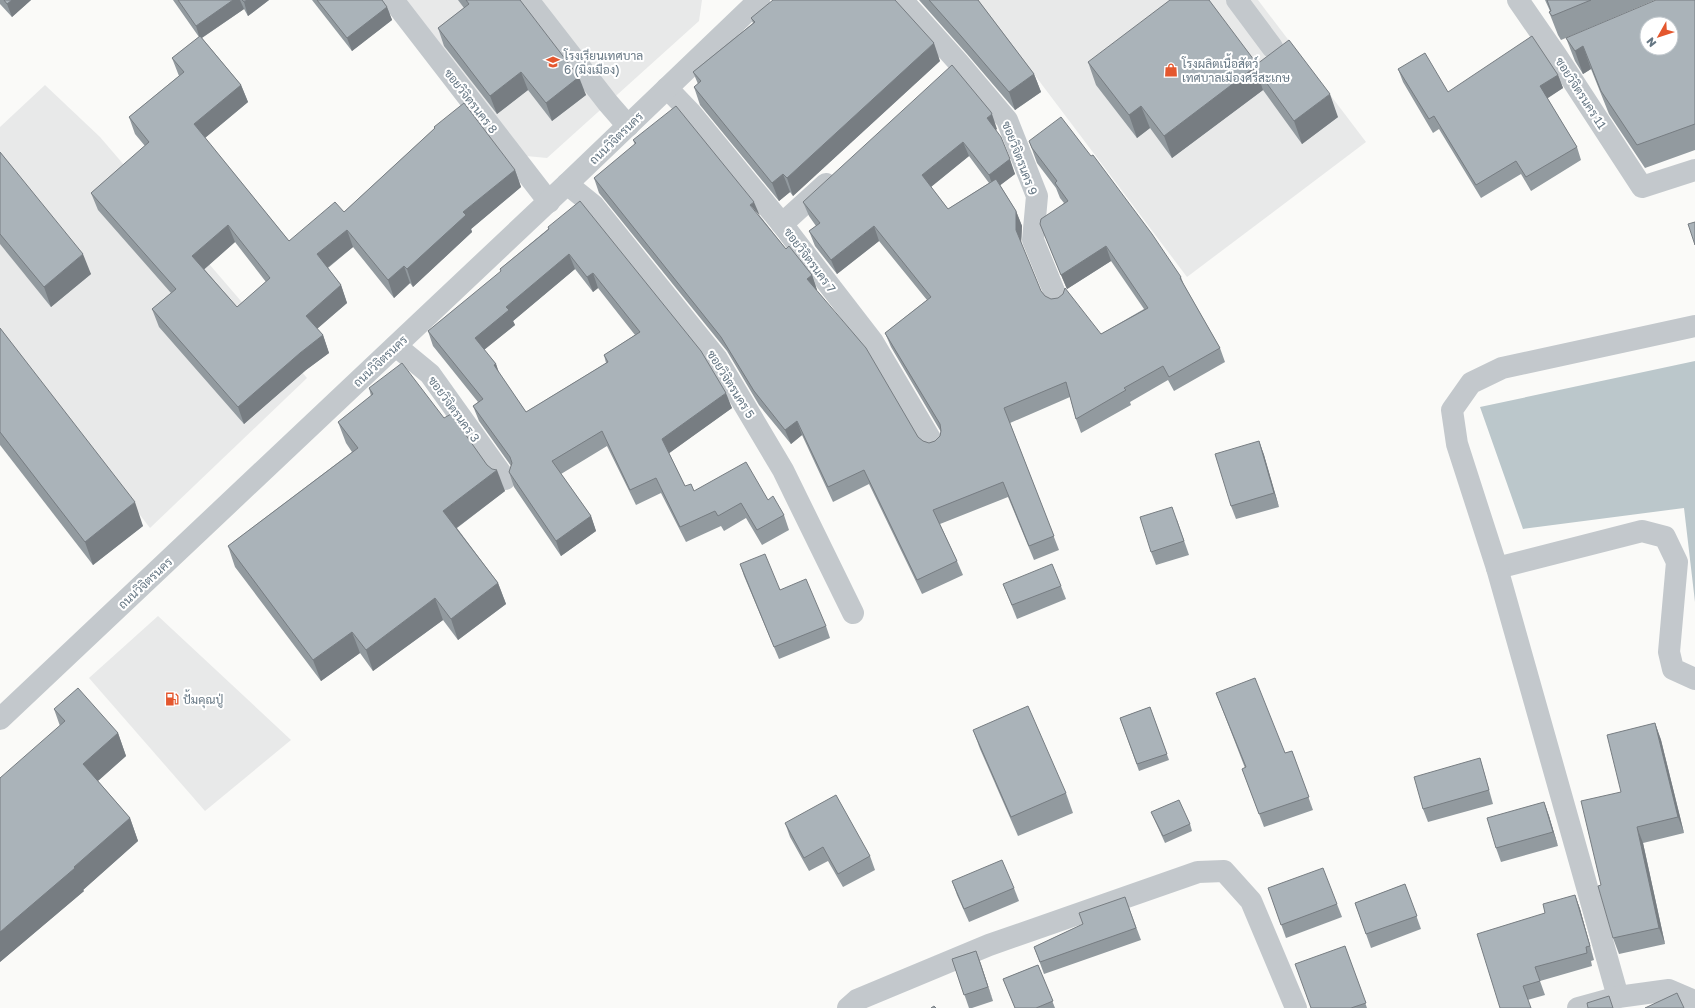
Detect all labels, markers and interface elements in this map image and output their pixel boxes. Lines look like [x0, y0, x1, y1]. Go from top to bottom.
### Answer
north arrow [1639, 16, 1679, 56]
text: N [1643, 35, 1659, 50]
place label: โรงเรียนเทศบาล 6 (มิ่งเมือง) [563, 48, 643, 77]
place label: โรงผลิตเนื้อสัตว์ เทศบาลเมืองศรีสะเกษ [1181, 53, 1291, 85]
school or university icon: โรงเรียนเทศบาล 6 (มิ่งเมือง) [545, 54, 561, 70]
street label: ซอยวิจิตรนคร 11 [1552, 54, 1610, 132]
shop icon: โรงผลิตเนื้อสัตว์ เทศบาลเมืองศรีสะเกษ [1163, 62, 1179, 78]
street label: ซอยวิจิตรนคร 8 [441, 66, 501, 136]
street label: ถนนวิจิตรนคร [586, 109, 646, 167]
street label: ซอยวิจิตรนคร 9 [999, 119, 1041, 197]
street label: ซอยวิจิตรนคร 7 [781, 225, 839, 295]
street label: ถนนวิจิตรนคร [350, 332, 410, 390]
street label: ซอยวิจิตรนคร 5 [704, 347, 758, 421]
street label: ซอยวิจิตรนคร 3 [425, 373, 483, 445]
street label: ถนนวิจิตรนคร [115, 554, 175, 612]
place label: ปั้มคุณปู่ [183, 689, 223, 709]
fuel station icon: ปั้มคุณปู่ [164, 691, 180, 707]

